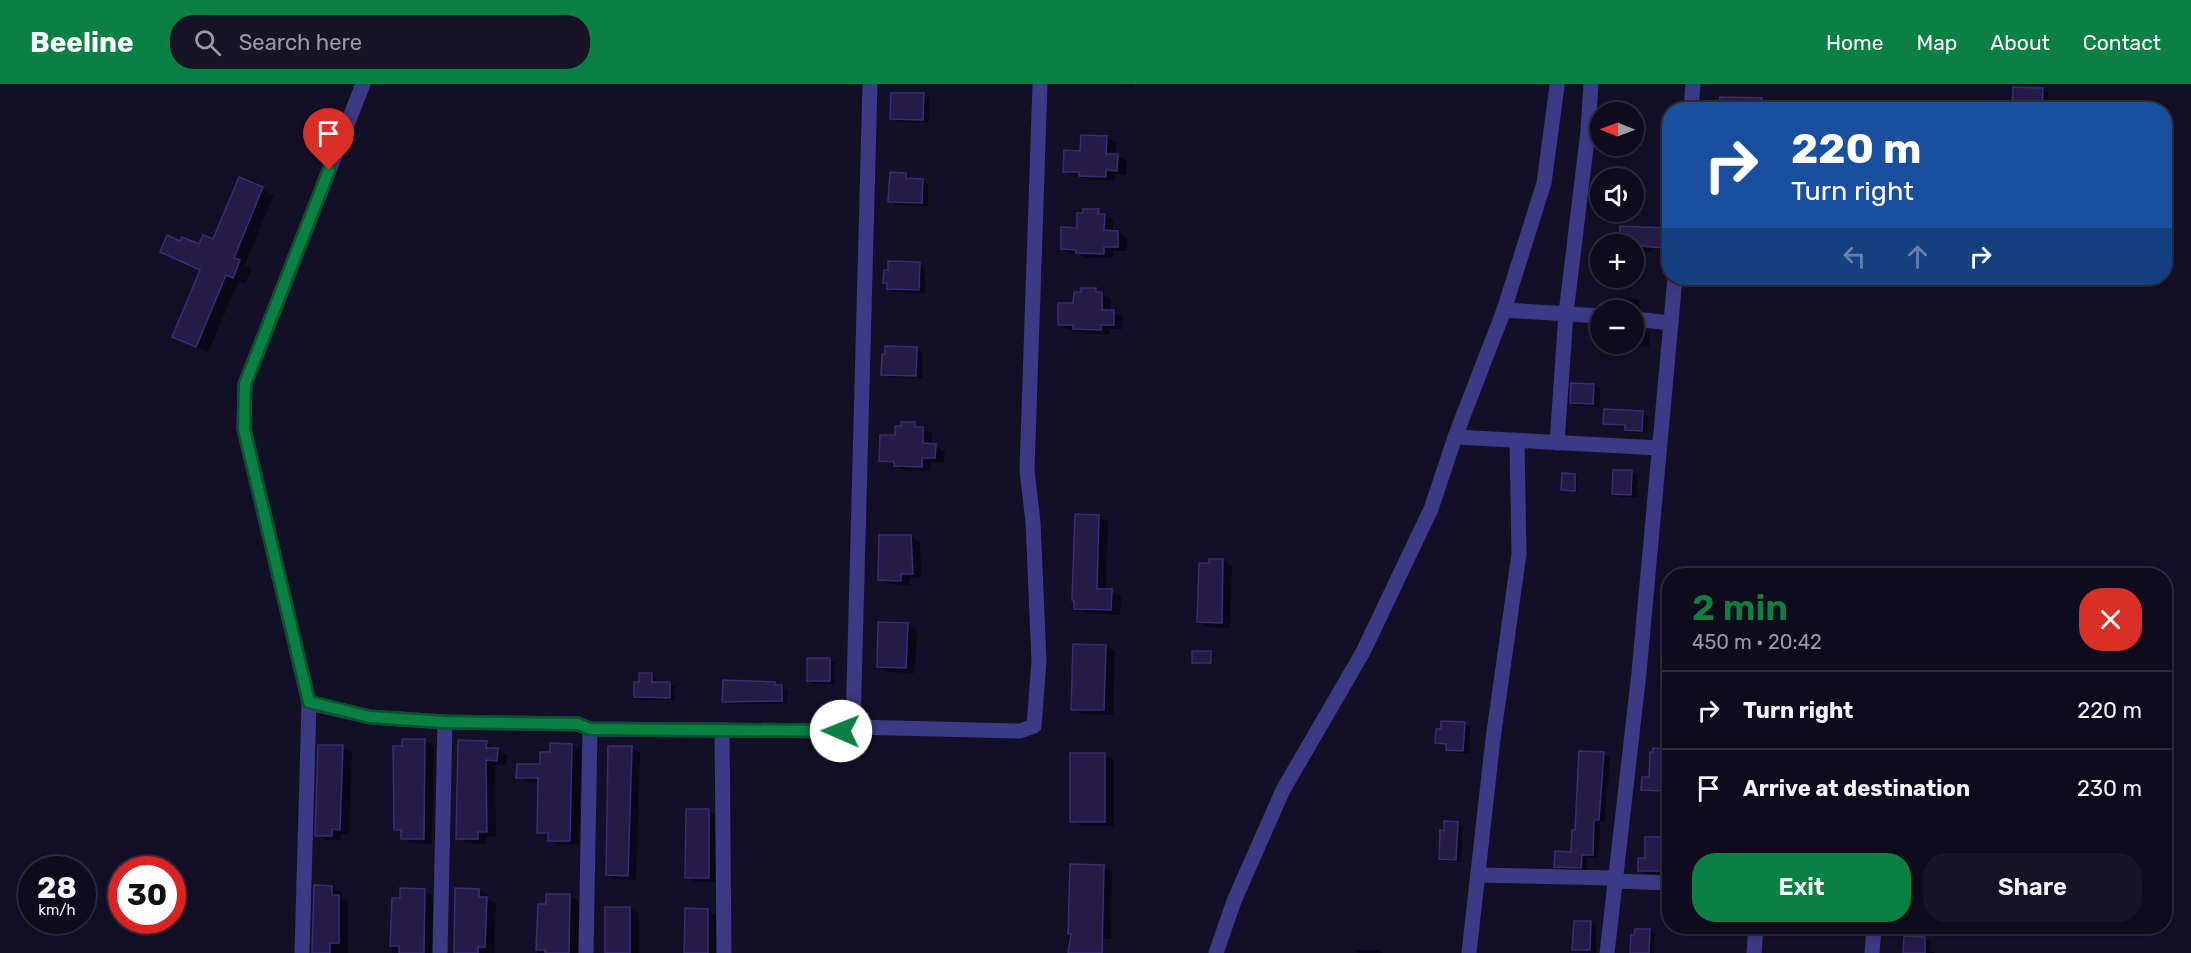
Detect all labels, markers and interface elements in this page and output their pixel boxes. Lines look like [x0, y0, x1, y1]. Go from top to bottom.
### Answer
search box [170, 15, 590, 69]
text: Beeline [30, 26, 134, 59]
icon: search [191, 26, 224, 59]
text: Search here [239, 29, 362, 56]
text: Home [1826, 30, 1883, 55]
text: Map [1916, 30, 1957, 55]
text: About [1990, 30, 2050, 55]
text: Contact [2083, 30, 2161, 55]
north arrow [1590, 102, 1644, 156]
map controls [1590, 102, 1644, 354]
pin [303, 108, 354, 170]
icon: arrive [312, 117, 345, 150]
text: 220 m [1791, 124, 1922, 174]
icon: right [1692, 126, 1770, 204]
button: sound [1590, 168, 1644, 222]
text: Turn right [1791, 175, 1914, 207]
button: + [1590, 234, 1644, 288]
icon: left [1838, 240, 1871, 273]
icon: ahead [1901, 240, 1934, 273]
icon: right [1964, 240, 1997, 273]
button: − [1590, 300, 1644, 354]
text: 2 min [1692, 586, 1788, 629]
button: close [2079, 588, 2142, 651]
text: 450 m · 20:42 [1692, 630, 1822, 654]
icon: right [1692, 694, 1725, 727]
text: Turn right [1743, 697, 1853, 724]
text: 220 m [2077, 697, 2142, 724]
position arrow [809, 699, 873, 763]
icon: arrive [1692, 772, 1725, 805]
text: Arrive at destination [1743, 775, 1970, 802]
text: 230 m [2077, 775, 2142, 802]
button: Exit [1692, 853, 1911, 922]
button: Share [1923, 853, 2142, 922]
speed limit sign: 30 [108, 856, 186, 934]
text: 28 [37, 870, 77, 906]
text: km/h [38, 901, 76, 919]

